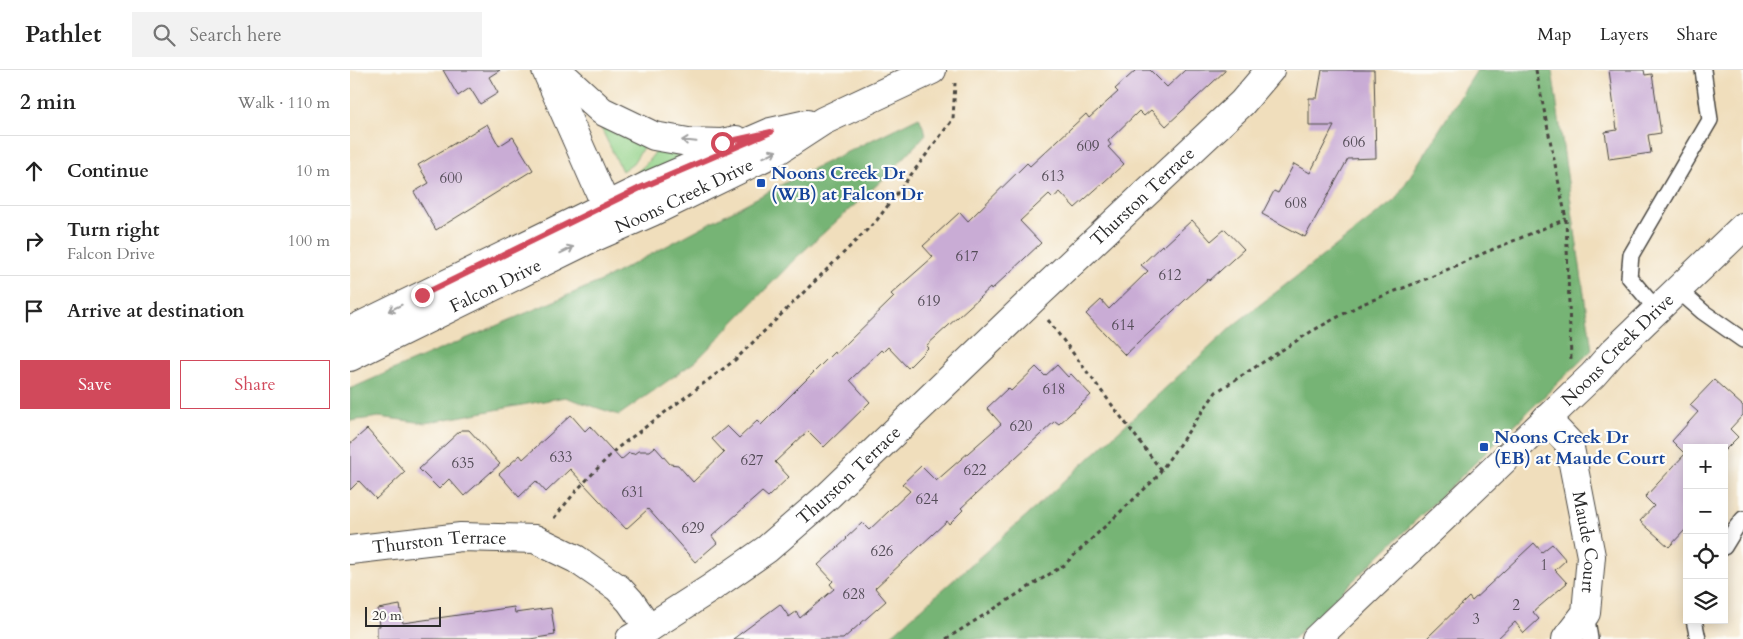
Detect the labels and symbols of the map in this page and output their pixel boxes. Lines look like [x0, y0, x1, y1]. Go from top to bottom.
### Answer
route start [711, 132, 734, 155]
house number: 606 [1342, 132, 1366, 152]
one-way arrow [681, 136, 697, 146]
house number: 609 [1076, 136, 1100, 156]
street label: Thurston Terrace [1085, 142, 1200, 252]
one-way arrow [762, 149, 777, 158]
street label: Noons Creek Drive [611, 152, 758, 240]
place label: Noons Creek Dr (WB) at Falcon Dr [771, 161, 924, 207]
house number: 613 [1041, 166, 1065, 186]
house number: 600 [439, 168, 463, 188]
marker: Noons Creek Dr (WB) at Falcon Dr [755, 177, 767, 189]
house number: 608 [1284, 193, 1308, 213]
one-way arrow [559, 245, 574, 255]
house number: 617 [955, 246, 979, 266]
street label: Falcon Drive [446, 253, 546, 319]
house number: 612 [1158, 265, 1182, 285]
route end [411, 284, 434, 307]
street label: Noons Creek Drive [1556, 288, 1680, 412]
house number: 619 [917, 291, 941, 311]
one-way arrow [388, 304, 403, 314]
house number: 614 [1111, 315, 1135, 335]
house number: 618 [1042, 379, 1066, 399]
house number: 620 [1009, 416, 1033, 436]
street label: Thurston Terrace [791, 420, 907, 531]
place label: Noons Creek Dr (EB) at Maude Court [1494, 425, 1666, 471]
marker: Noons Creek Dr (EB) at Maude Court [1478, 441, 1490, 453]
house number: 633 [549, 447, 573, 467]
house number: 627 [740, 450, 764, 470]
house number: 635 [451, 453, 475, 473]
house number: 622 [963, 460, 987, 480]
house number: 631 [621, 482, 645, 502]
house number: 624 [915, 489, 939, 509]
street label: Maude Court [1566, 489, 1604, 594]
house number: 629 [681, 518, 705, 538]
street label: Thurston Terrace [371, 525, 507, 560]
house number: 626 [870, 541, 894, 561]
house number: 1 [1540, 555, 1548, 575]
house number: 628 [842, 584, 866, 604]
house number: 2 [1512, 595, 1520, 615]
scale bar [365, 604, 441, 627]
house number: 3 [1472, 609, 1480, 629]

